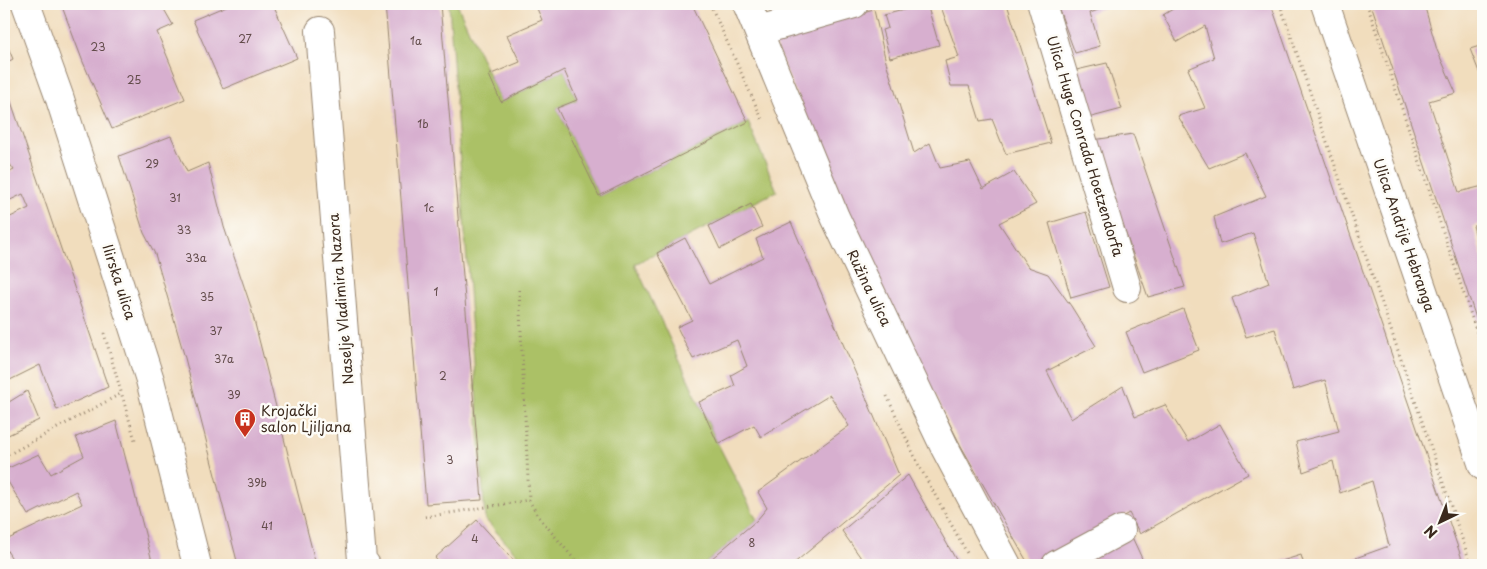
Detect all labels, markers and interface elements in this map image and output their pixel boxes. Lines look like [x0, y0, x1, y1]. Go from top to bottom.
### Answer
house number: 27 [238, 30, 252, 47]
house number: 1a [410, 32, 422, 49]
street label: Ulica Huge Conrada Hoetzendorfa [1042, 33, 1129, 259]
house number: 23 [91, 38, 105, 55]
house number: 25 [127, 71, 141, 88]
house number: 1b [417, 115, 429, 132]
house number: 29 [145, 155, 159, 172]
street label: Ulica Andrije Hebranga [1368, 155, 1441, 315]
house number: 31 [169, 189, 181, 206]
house number: 1c [424, 199, 435, 216]
street label: Naselje Vladimira Nazora [323, 212, 358, 385]
house number: 33 [177, 221, 191, 238]
street label: Ilirska ulica [97, 241, 142, 322]
street label: Ružina ulica [842, 246, 897, 330]
house number: 33a [185, 249, 207, 266]
house number: 1 [434, 283, 439, 300]
house number: 35 [200, 288, 214, 305]
house number: 37 [210, 322, 223, 339]
house number: 37a [214, 350, 234, 367]
house number: 2 [439, 367, 447, 384]
house number: 39 [227, 386, 241, 403]
place label: Krojački salon Ljiljana [261, 400, 351, 437]
building icon: Krojački salon Ljiljana [233, 407, 257, 438]
house number: 3 [446, 451, 454, 468]
house number: 39b [247, 474, 267, 491]
north arrow [1414, 496, 1464, 546]
house number: 41 [261, 517, 273, 534]
text: N [1420, 520, 1442, 543]
house number: 4 [471, 530, 479, 547]
house number: 8 [749, 534, 756, 551]

